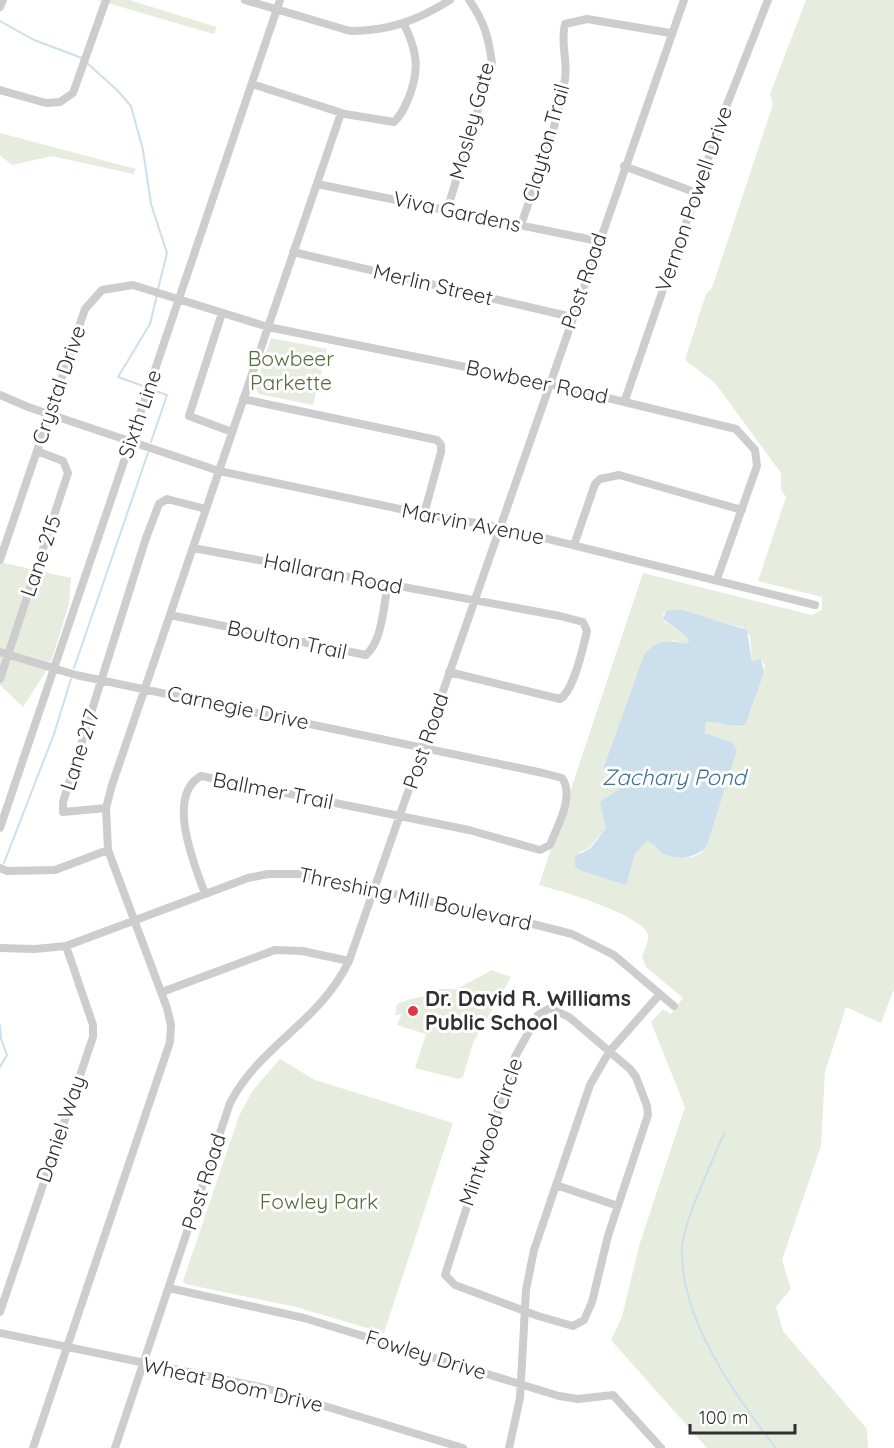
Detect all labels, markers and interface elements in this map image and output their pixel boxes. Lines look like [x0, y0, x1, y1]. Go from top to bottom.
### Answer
street label: Mosley Gate [443, 59, 499, 182]
street label: Clayton Trail [516, 80, 574, 205]
street label: Vernon Powell Drive [649, 102, 737, 295]
street label: Viva Gardens [391, 185, 523, 237]
street label: Post Road [555, 229, 612, 332]
street label: Merlin Street [371, 258, 496, 310]
street label: Crystal Drive [26, 322, 91, 448]
park label: Bowbeer Parkette [248, 345, 334, 395]
street label: Bowbeer Road [464, 353, 611, 409]
street label: Sixth Line [112, 366, 166, 461]
street label: Marvin Avenue [400, 496, 547, 550]
street label: Lane 215 [14, 512, 66, 600]
street label: Hallaran Road [262, 547, 405, 599]
street label: Boulton Trail [225, 614, 350, 664]
street label: Carnegie Drive [165, 679, 311, 735]
street label: Post Road [397, 689, 454, 792]
street label: Lane 217 [54, 706, 104, 794]
water label: Zachary Pond [602, 763, 749, 791]
street label: Ballmer Trail [211, 766, 336, 814]
street label: Threshing Mill Boulevard [296, 861, 534, 935]
place label: Dr. David R. Williams Public School [425, 985, 631, 1035]
marker: Dr. David R. Williams Public School [406, 1004, 420, 1018]
street label: Mintwood Circle [453, 1054, 528, 1209]
street label: Daniel Way [30, 1072, 91, 1186]
street label: Post Road [175, 1130, 231, 1233]
park label: Fowley Park [260, 1188, 378, 1214]
street label: Fowley Drive [363, 1323, 490, 1385]
street label: Wheat Boom Drive [141, 1351, 326, 1417]
scale bar [690, 1397, 795, 1435]
text: 100 m [699, 1406, 748, 1429]

